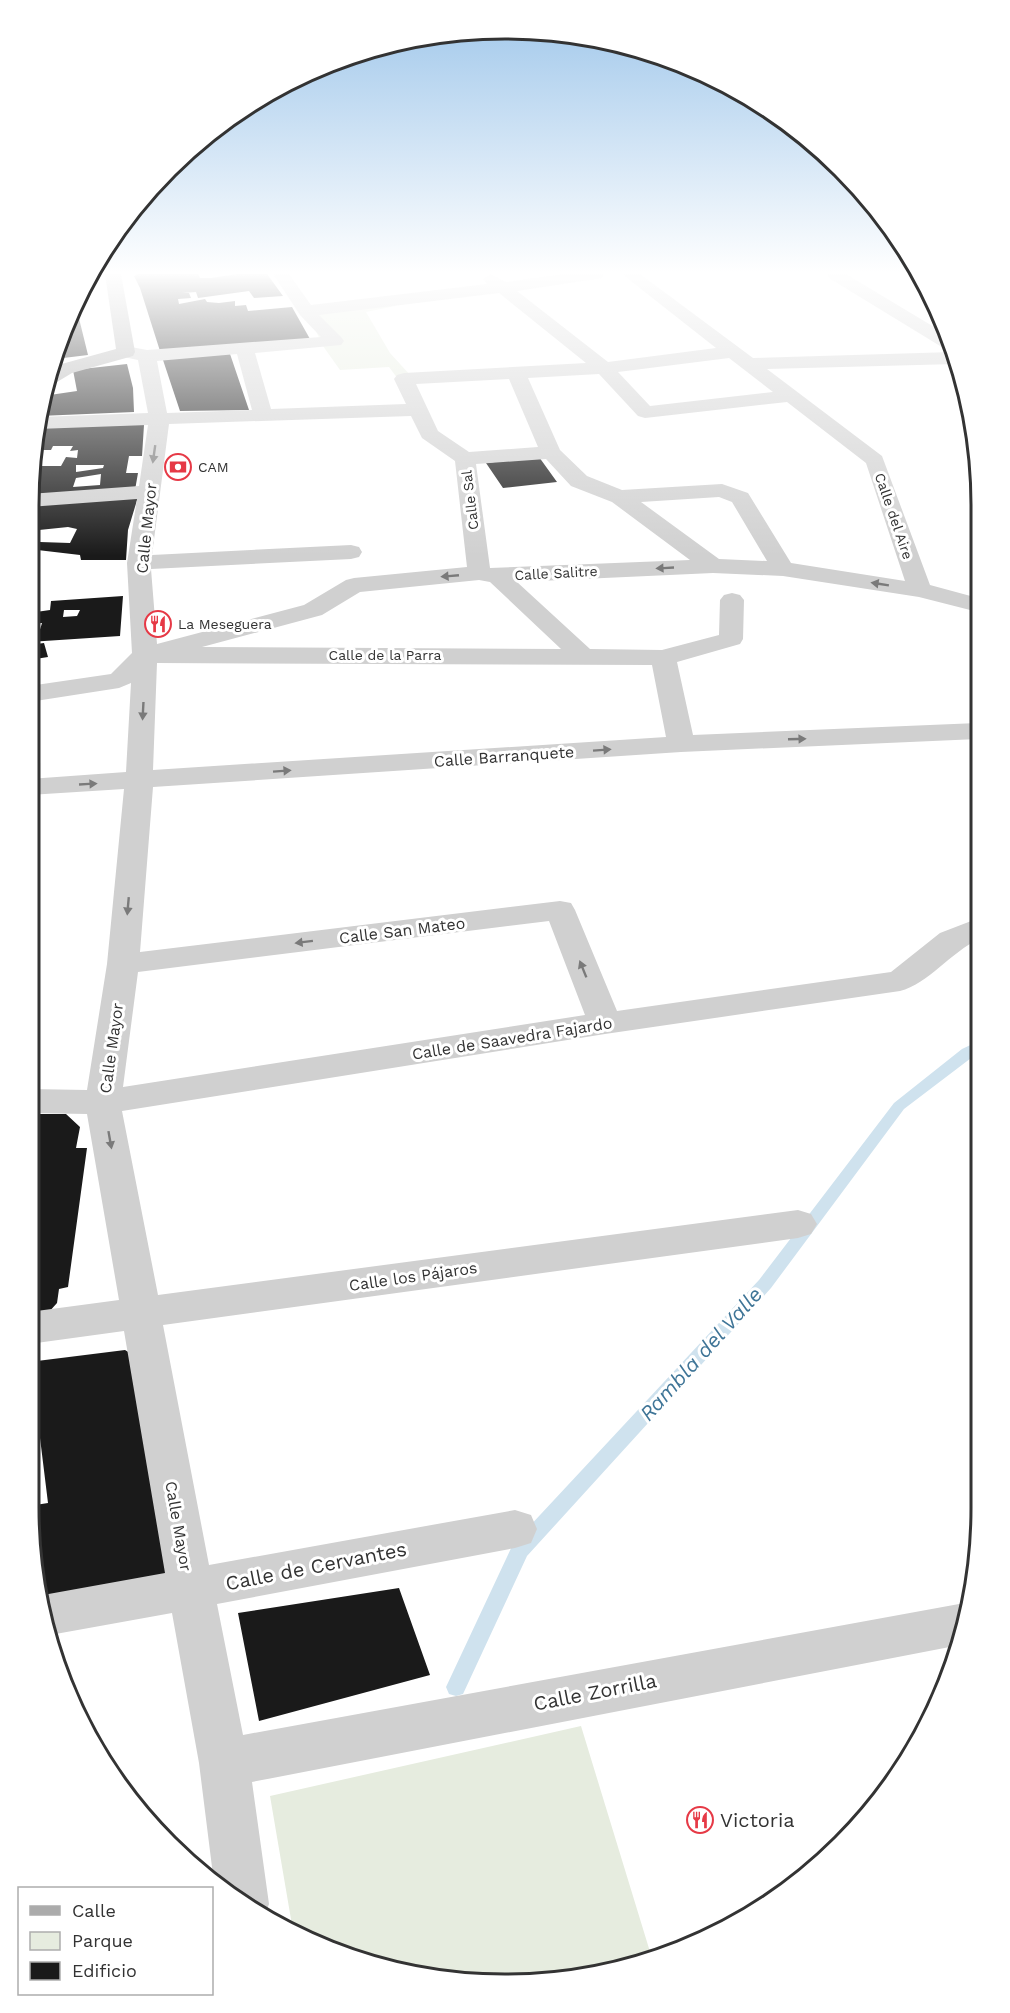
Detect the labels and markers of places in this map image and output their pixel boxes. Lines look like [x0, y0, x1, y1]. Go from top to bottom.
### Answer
bank icon: CAM [163, 452, 193, 482]
place label: CAM [198, 459, 229, 475]
restaurant icon: La Meseguera [143, 609, 173, 639]
place label: La Meseguera [178, 616, 272, 632]
restaurant icon: Victoria [685, 1805, 715, 1835]
place label: Victoria [720, 1808, 795, 1832]

